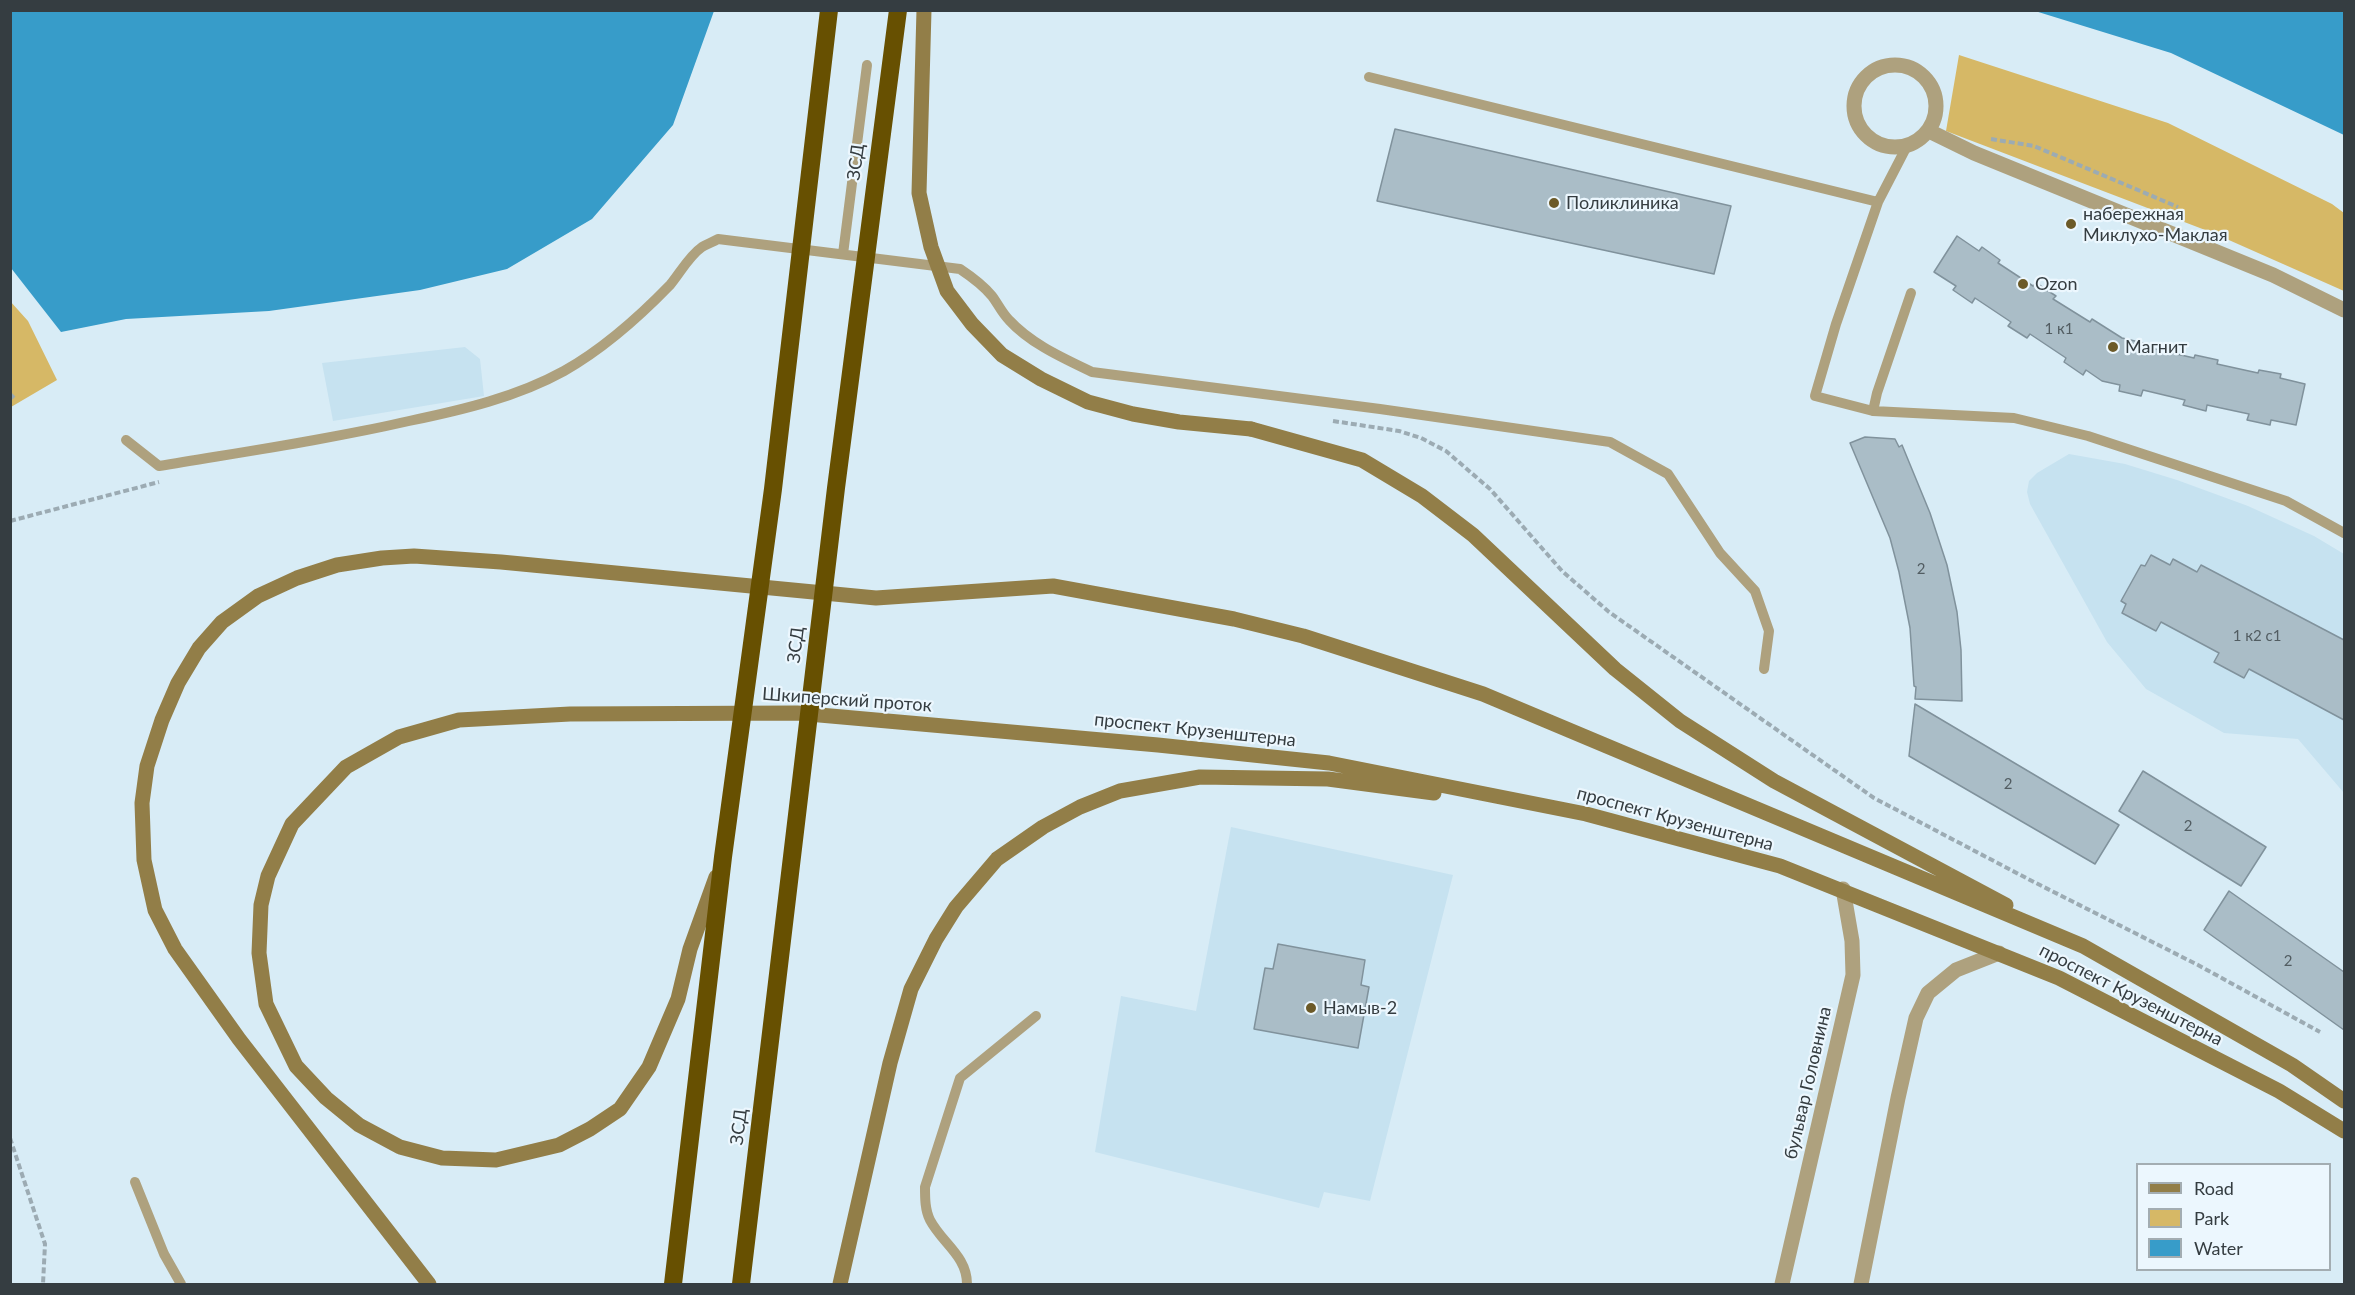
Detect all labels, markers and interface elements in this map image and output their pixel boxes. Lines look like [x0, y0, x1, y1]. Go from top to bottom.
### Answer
street label: ЗСД [843, 142, 869, 182]
place label: Поликлиника [1566, 192, 1679, 214]
marker: Поликлиника [1547, 196, 1561, 210]
place label: набережная Миклухо-Маклая [2083, 203, 2228, 246]
marker: набережная Миклухо-Маклая [2064, 217, 2078, 231]
place label: Ozon [2035, 273, 2077, 295]
marker: Ozon [2016, 277, 2030, 291]
house number: 1 к1 [2044, 320, 2074, 338]
place label: Магнит [2125, 336, 2187, 358]
marker: Магнит [2106, 340, 2120, 354]
house number: 2 [1917, 560, 1925, 578]
street label: ЗСД [783, 626, 809, 664]
house number: 1 к2 с1 [2233, 627, 2281, 645]
street label: Шкиперский проток [761, 683, 933, 717]
street label: проспект Крузенштерна [1093, 709, 1297, 751]
house number: 2 [2004, 775, 2012, 793]
street label: проспект Крузенштерна [1574, 782, 1776, 856]
house number: 2 [2184, 817, 2192, 835]
street label: проспект Крузенштерна [2036, 939, 2226, 1051]
house number: 2 [2284, 952, 2292, 970]
place label: Намыв-2 [1323, 997, 1397, 1019]
marker: Намыв-2 [1304, 1001, 1318, 1015]
street label: бульвар Головнина [1780, 1005, 1836, 1161]
street label: ЗСД [726, 1108, 752, 1146]
legend [2136, 1163, 2331, 1271]
text: Road [2194, 1177, 2234, 1199]
text: Park [2194, 1207, 2229, 1229]
text: Water [2194, 1237, 2243, 1259]

